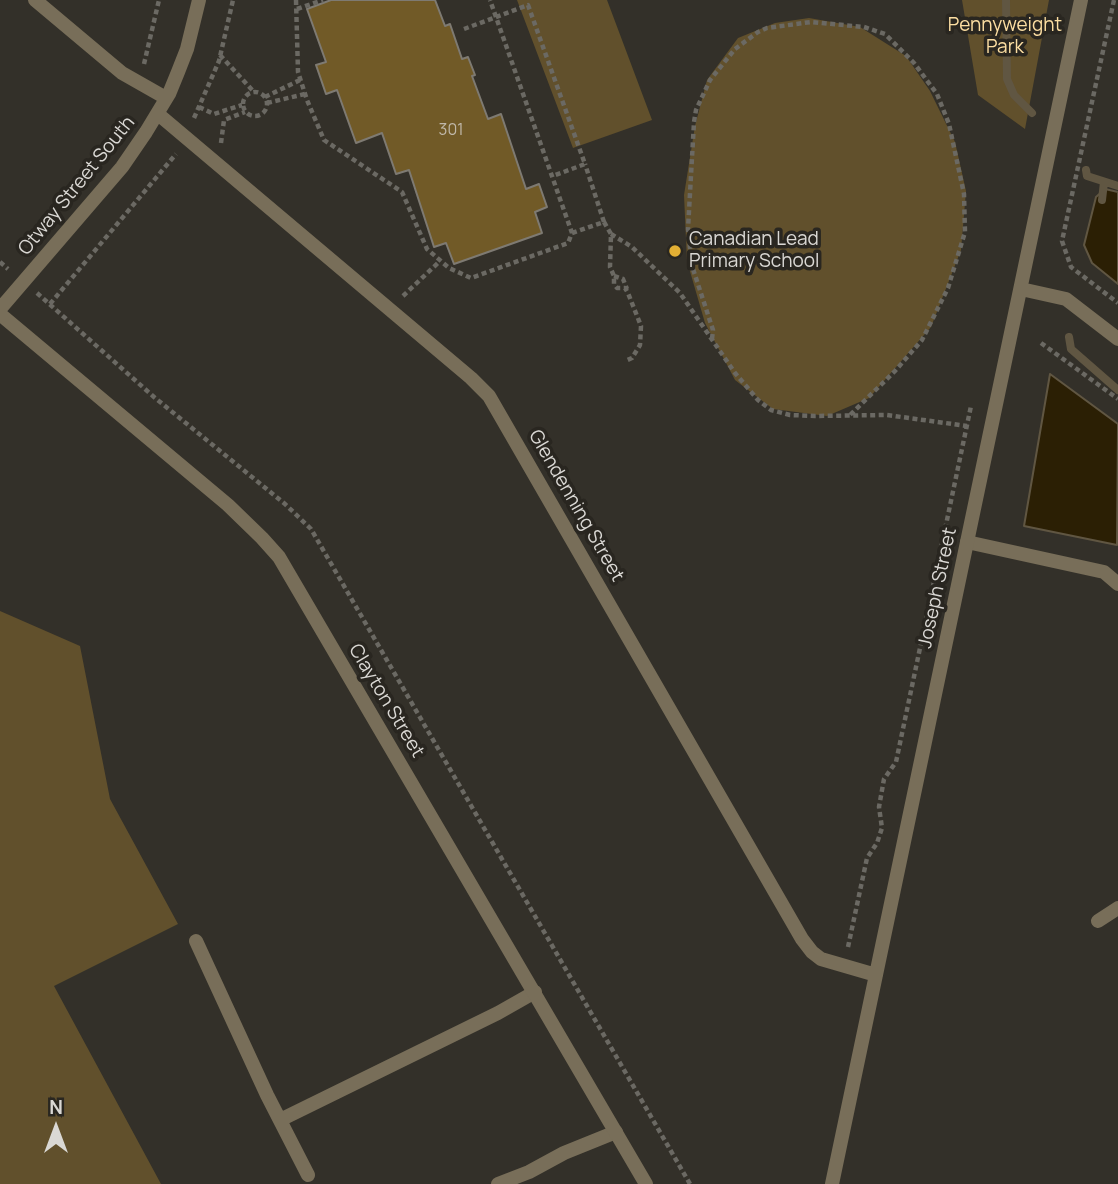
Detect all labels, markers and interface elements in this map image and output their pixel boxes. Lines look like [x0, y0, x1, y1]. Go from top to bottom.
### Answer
park label: Pennyweight Park [948, 15, 1062, 59]
street label: Otway Street South [14, 112, 140, 260]
house number: 301 [439, 121, 463, 141]
place label: Canadian Lead Primary School [689, 229, 819, 273]
marker: Canadian Lead Primary School [667, 243, 683, 259]
street label: Glendenning Street [523, 426, 629, 586]
street label: Joseph Street [914, 526, 962, 650]
street label: Clayton Street [343, 640, 429, 762]
north arrow [21, 1093, 91, 1163]
text: N [49, 1094, 63, 1120]

